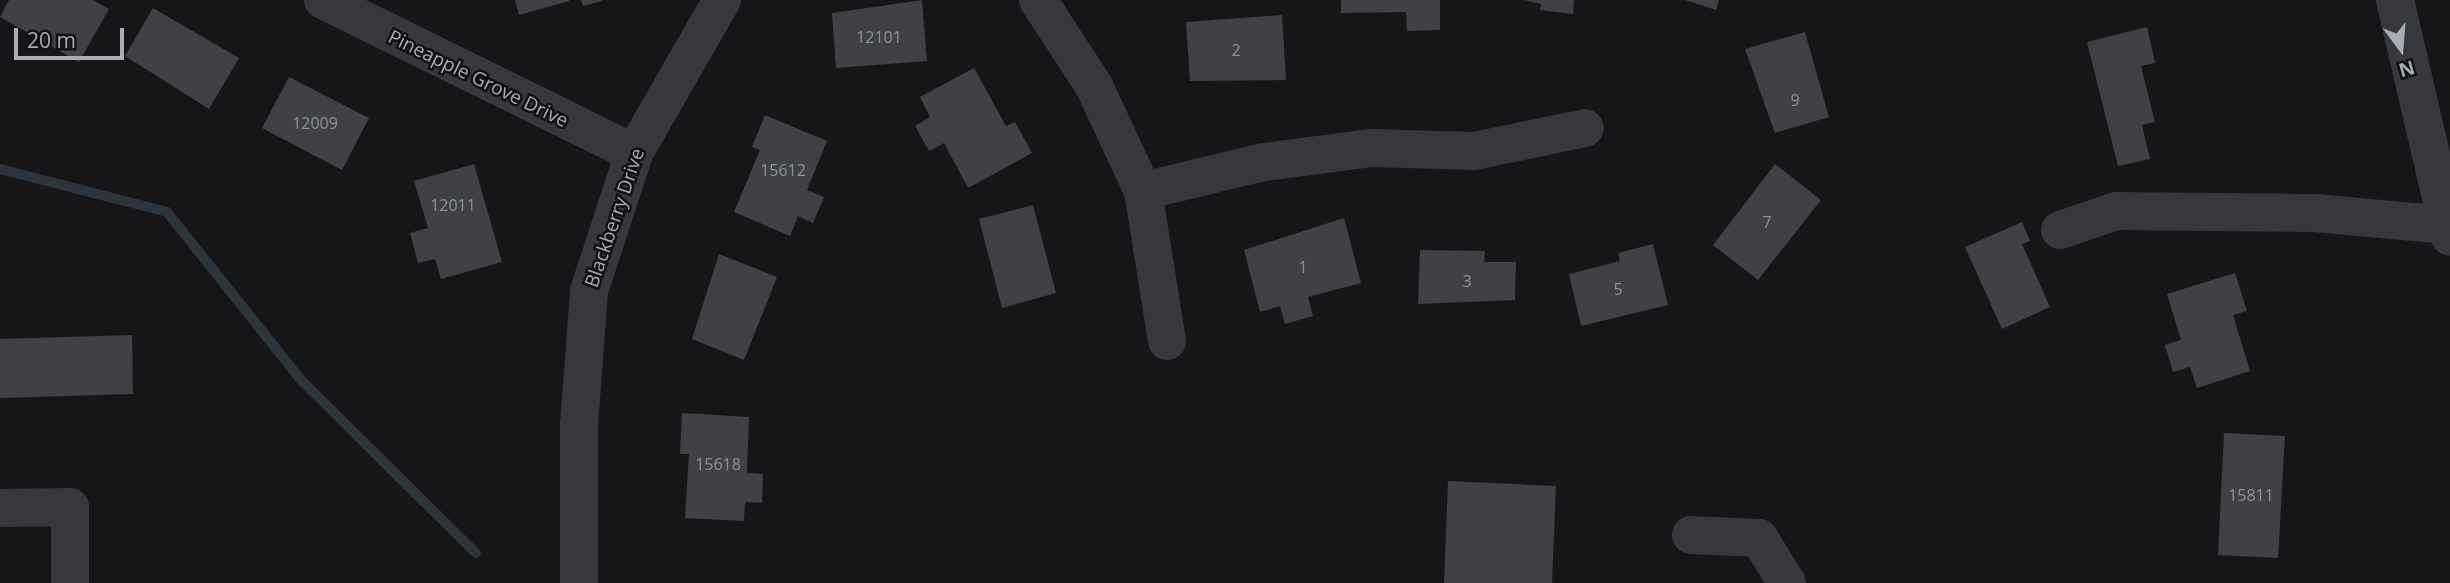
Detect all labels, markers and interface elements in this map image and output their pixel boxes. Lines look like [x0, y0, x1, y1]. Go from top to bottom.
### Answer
scale bar [18, 14, 128, 58]
north arrow [2366, 14, 2436, 84]
street label: Pineapple Grove Drive [384, 25, 572, 133]
text: 20 m [27, 26, 76, 54]
house number: 12101 [856, 27, 902, 47]
house number: 2 [1231, 40, 1241, 60]
text: N [2396, 55, 2418, 84]
house number: 9 [1790, 90, 1800, 110]
house number: 12009 [292, 113, 338, 133]
street label: Blackberry Drive [581, 146, 649, 290]
house number: 15612 [760, 160, 806, 180]
house number: 12011 [430, 195, 476, 215]
house number: 7 [1762, 212, 1772, 232]
house number: 1 [1298, 257, 1308, 277]
house number: 3 [1462, 271, 1472, 291]
house number: 5 [1613, 279, 1623, 299]
house number: 15618 [695, 454, 741, 474]
house number: 15811 [2228, 485, 2274, 505]

